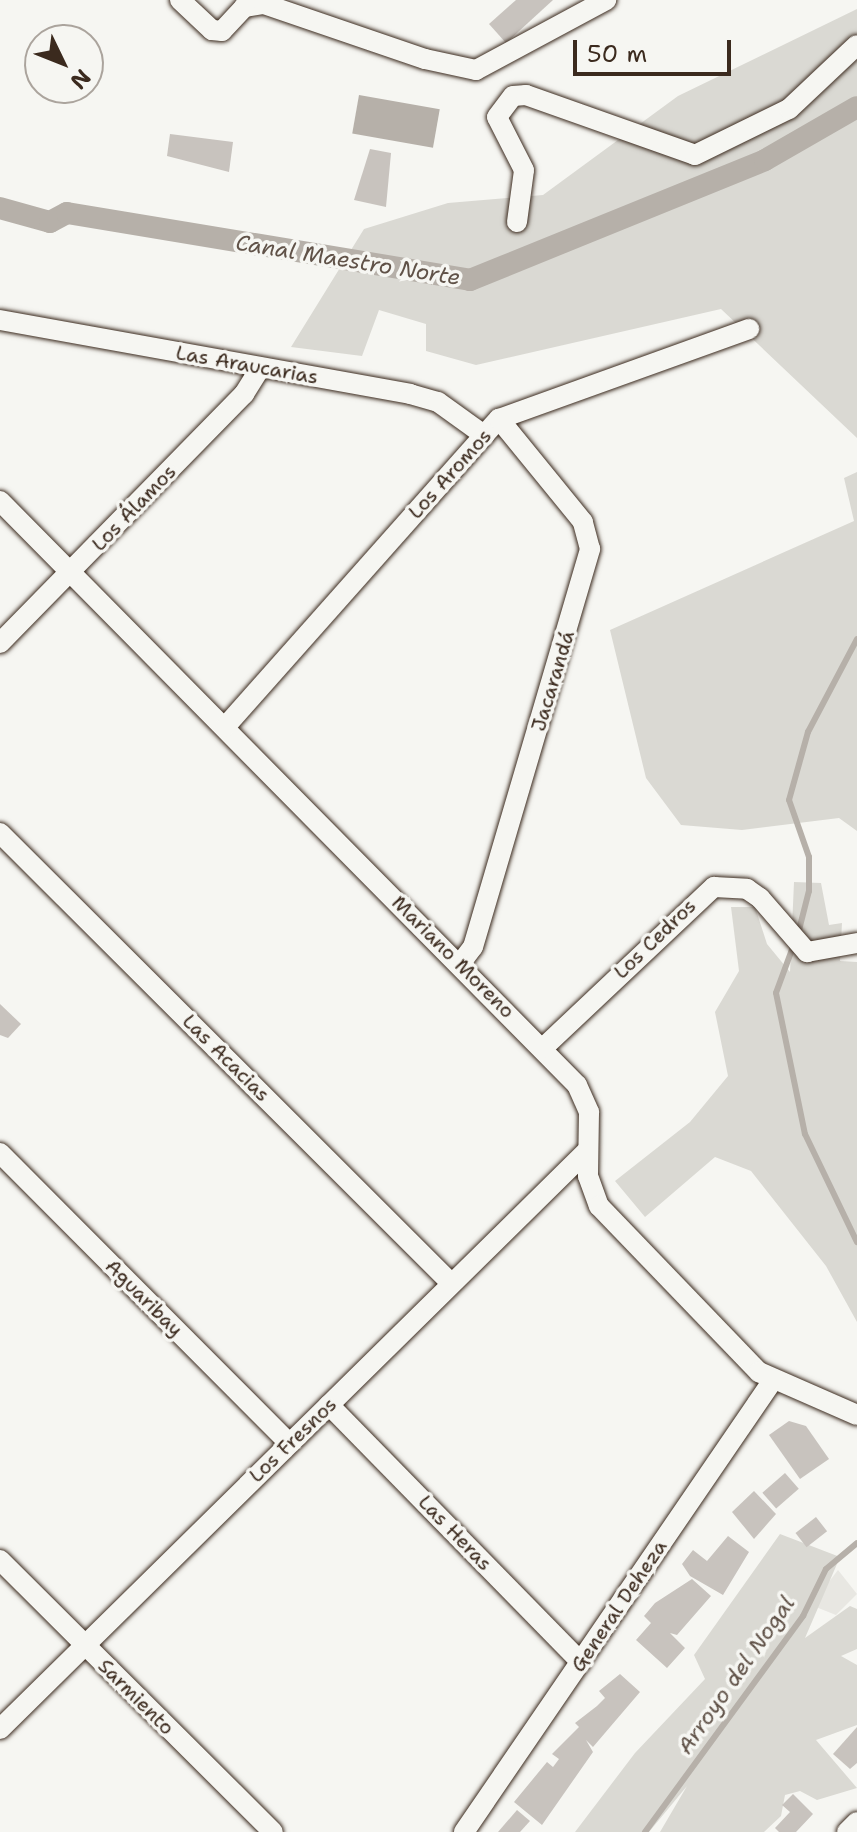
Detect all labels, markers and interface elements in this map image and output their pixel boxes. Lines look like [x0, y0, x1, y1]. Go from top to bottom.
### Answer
north arrow [24, 24, 104, 104]
scale bar [577, 24, 735, 74]
text: 50 m [587, 38, 647, 70]
text: N [64, 63, 97, 96]
water label: Canal Maestro Norte [234, 229, 462, 291]
street label: Las Araucarias [174, 341, 320, 389]
street label: Los Aromos [403, 424, 497, 524]
street label: Los Álamos [87, 460, 181, 556]
street label: Jacarandá [526, 628, 580, 734]
street label: Mariano Moreno [387, 891, 519, 1023]
street label: Los Cedros [609, 894, 701, 984]
street label: Las Acacias [177, 1009, 275, 1107]
street label: Aguaribay [100, 1254, 188, 1342]
street label: Los Fresnos [244, 1392, 342, 1488]
street label: Las Heras [413, 1490, 497, 1576]
street label: General Deheza [566, 1536, 672, 1676]
water label: Arroyo del Nogal [672, 1591, 800, 1759]
street label: Sarmiento [93, 1654, 179, 1740]

